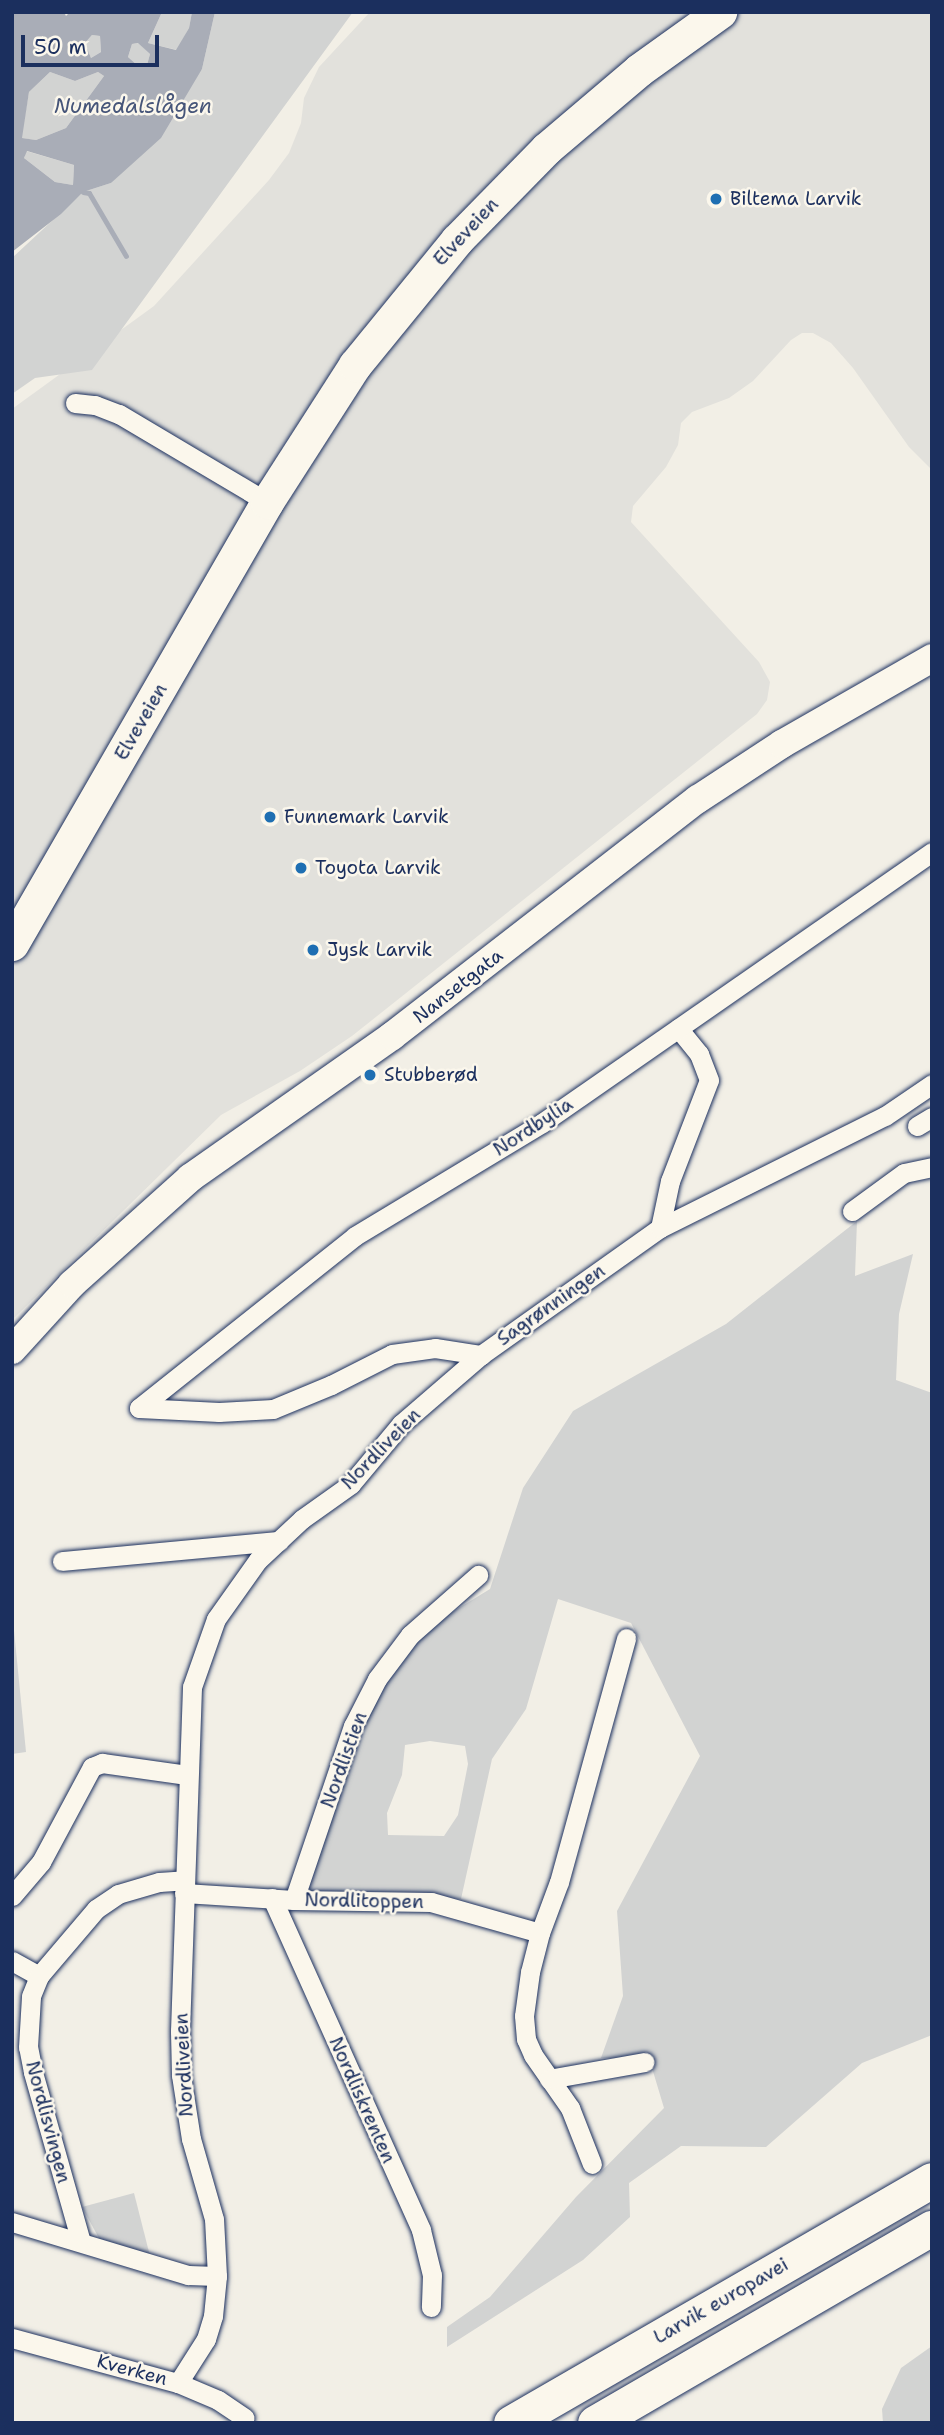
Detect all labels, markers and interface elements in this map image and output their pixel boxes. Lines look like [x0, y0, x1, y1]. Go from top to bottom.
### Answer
scale bar [24, 21, 163, 65]
text: 50 m [34, 33, 87, 61]
water label: Numedalslågen [54, 93, 212, 119]
place label: Biltema Larvik [730, 188, 862, 210]
marker: Biltema Larvik [708, 191, 724, 207]
street label: Elveveien [429, 193, 503, 271]
street label: Elveveien [110, 680, 172, 764]
place label: Funnemark Larvik [284, 806, 449, 828]
marker: Funnemark Larvik [262, 809, 278, 825]
place label: Toyota Larvik [315, 857, 441, 879]
marker: Toyota Larvik [293, 860, 309, 876]
place label: Jysk Larvik [327, 939, 432, 961]
marker: Jysk Larvik [305, 942, 321, 958]
street label: Nansetgata [409, 944, 507, 1028]
place label: Stubberød [384, 1064, 478, 1086]
marker: Stubberød [362, 1067, 378, 1083]
street label: Nordbylia [489, 1093, 577, 1161]
street label: Sagrønningen [493, 1259, 609, 1351]
street label: Nordliveien [337, 1404, 425, 1494]
street label: Nordlistien [316, 1709, 372, 1811]
street label: Nordlitoppen [304, 1889, 424, 1913]
street label: Nordliveien [170, 2012, 198, 2118]
street label: Nordliskrenten [324, 2033, 400, 2167]
street label: Nordlisvingen [21, 2058, 75, 2186]
street label: Larvik europavei [650, 2253, 792, 2349]
street label: Kverken [94, 2350, 170, 2390]

